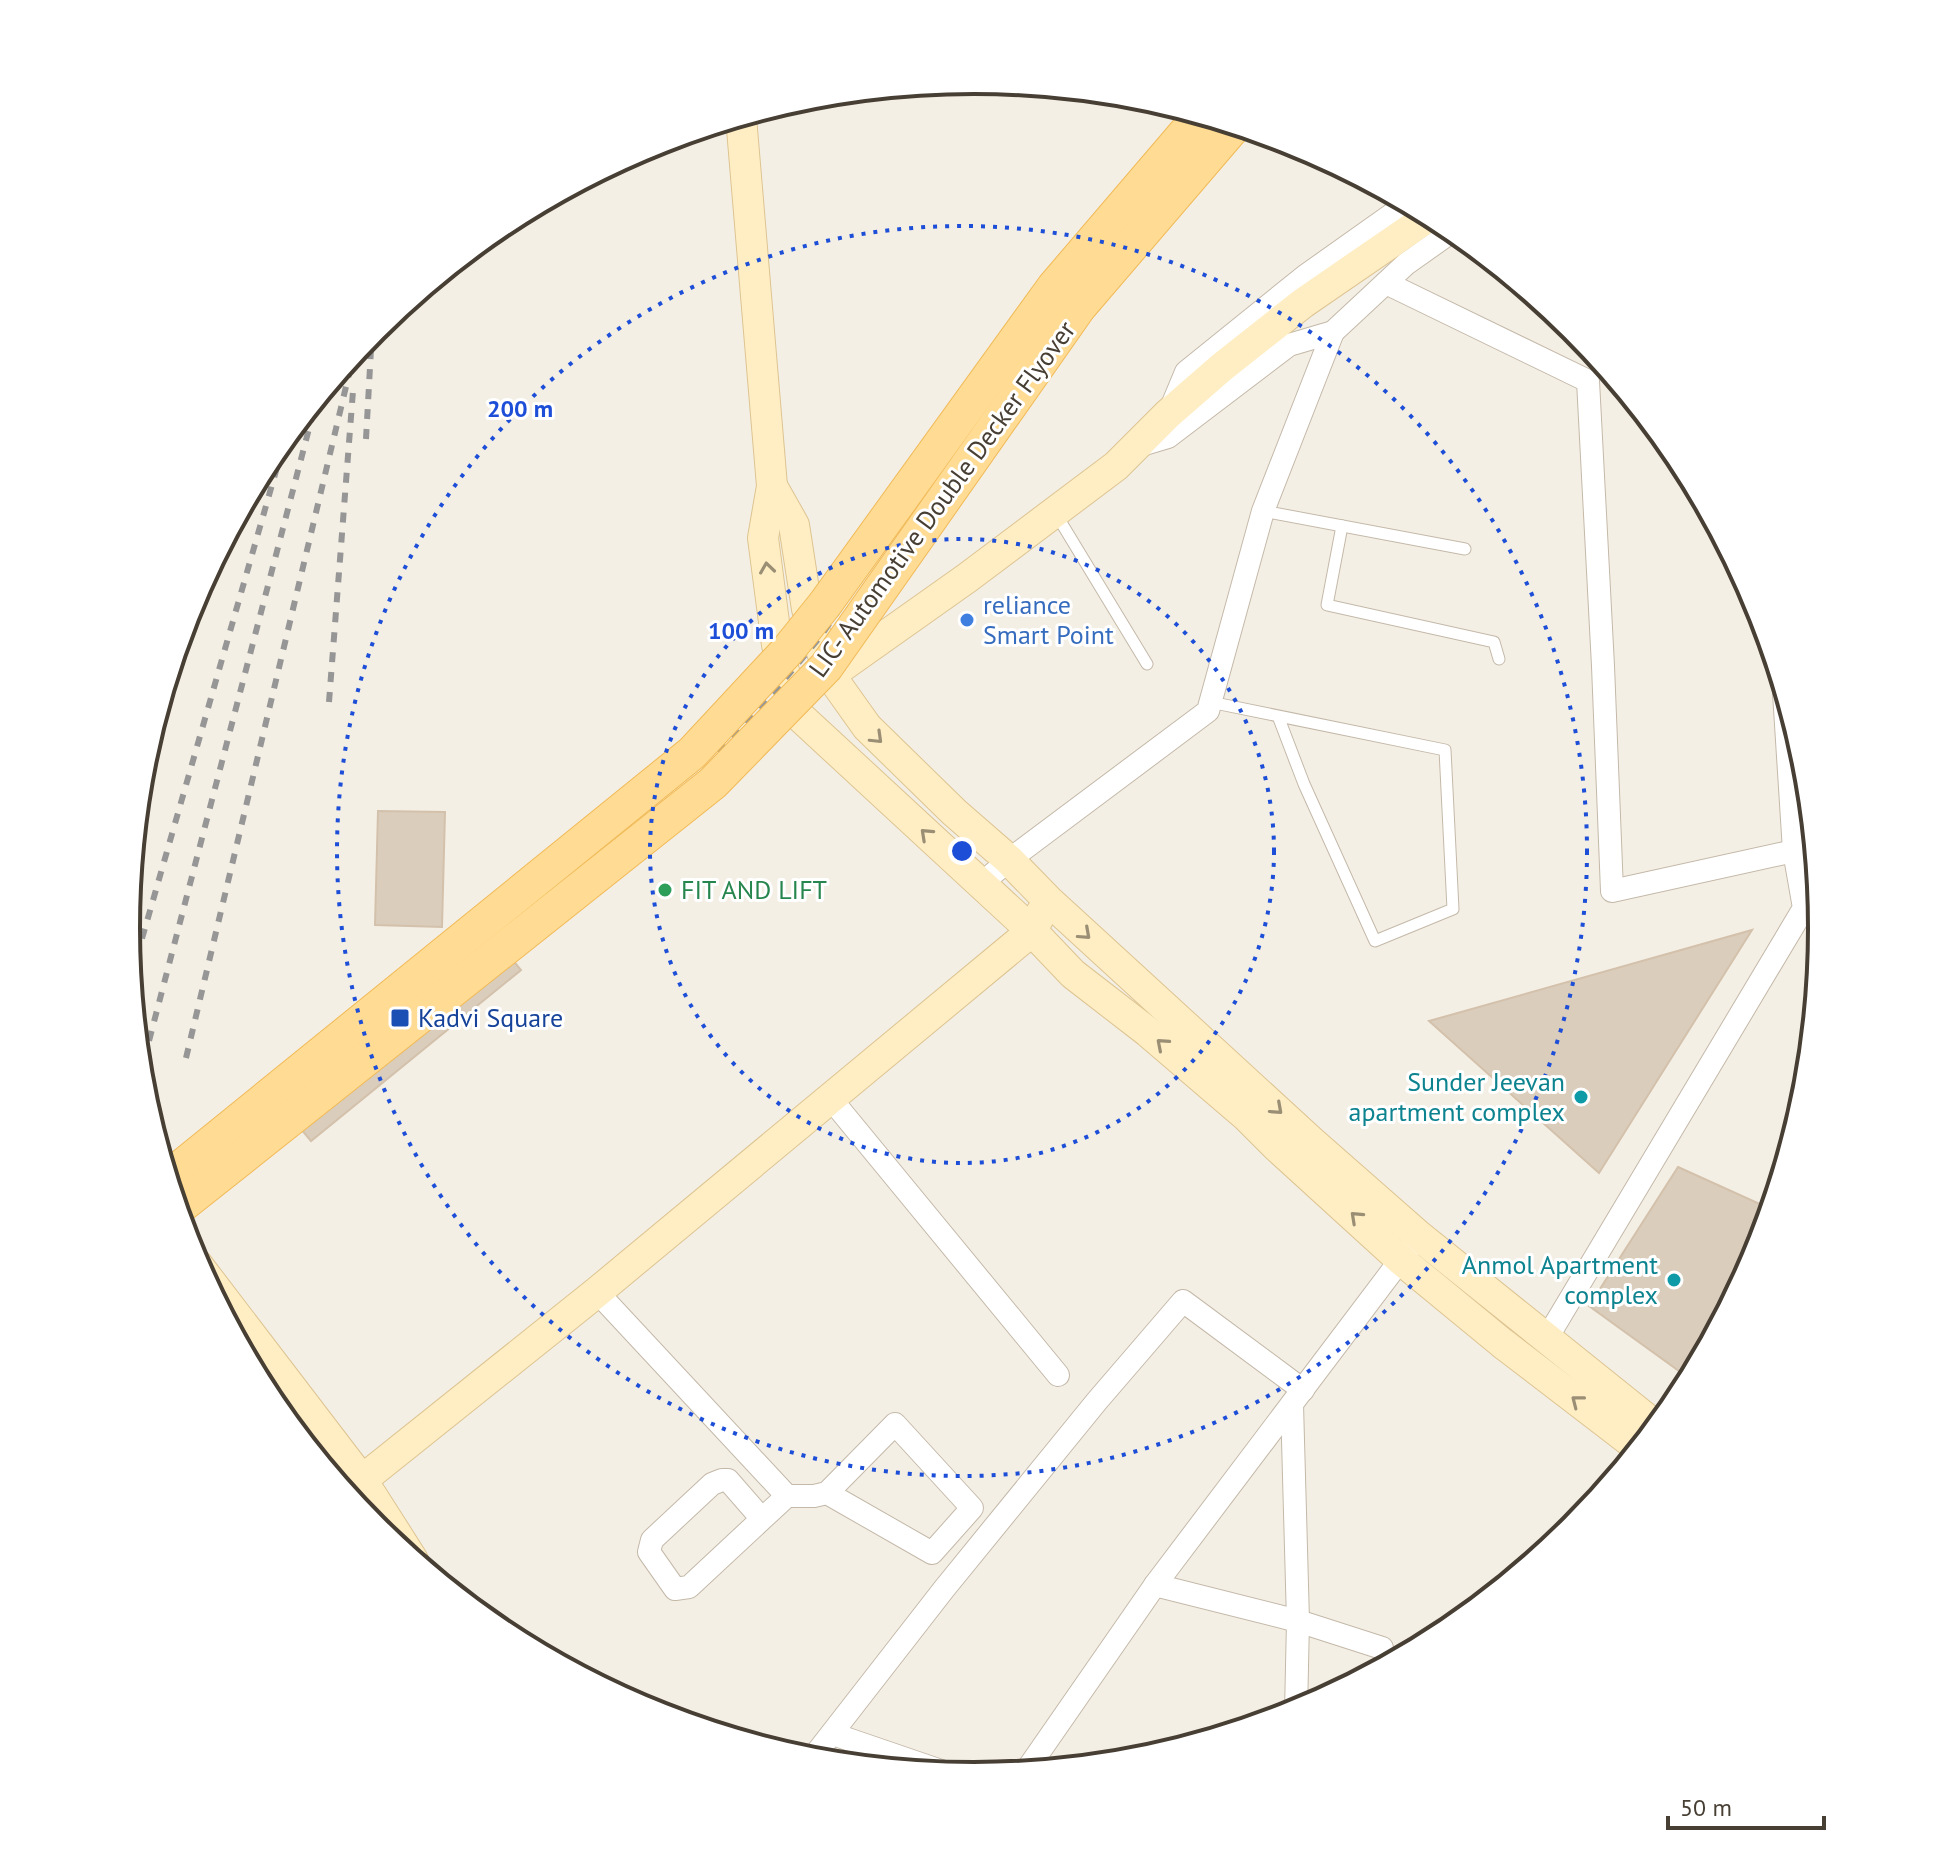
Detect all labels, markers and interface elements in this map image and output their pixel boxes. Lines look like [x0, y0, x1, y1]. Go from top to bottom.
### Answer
street label: LIC- Automotive Double Decker Flyover [801, 314, 1082, 683]
text: 200 m [487, 393, 553, 424]
one-way arrow [759, 561, 776, 575]
place label: reliance Smart Point [983, 588, 1114, 651]
marker: reliance Smart Point [958, 611, 976, 629]
text: 100 m [708, 615, 774, 646]
one-way arrow [868, 728, 882, 743]
one-way arrow [921, 828, 935, 843]
centre of rings [948, 837, 976, 865]
place label: FIT AND LIFT [681, 873, 827, 906]
marker: FIT AND LIFT [656, 881, 674, 899]
one-way arrow [1075, 925, 1090, 939]
place label: Kadvi Square [418, 1001, 563, 1034]
marker: Kadvi Square [389, 1007, 411, 1029]
one-way arrow [1156, 1039, 1171, 1054]
place label: Sunder Jeevan apartment complex [1349, 1065, 1565, 1128]
marker: Sunder Jeevan apartment complex [1572, 1088, 1590, 1106]
one-way arrow [1267, 1100, 1282, 1114]
one-way arrow [1350, 1212, 1365, 1226]
place label: Anmol Apartment complex [1462, 1248, 1658, 1311]
marker: Anmol Apartment complex [1665, 1271, 1683, 1289]
one-way arrow [1571, 1396, 1586, 1410]
scale bar [1668, 1780, 1824, 1830]
text: 50 m [1680, 1792, 1732, 1823]

